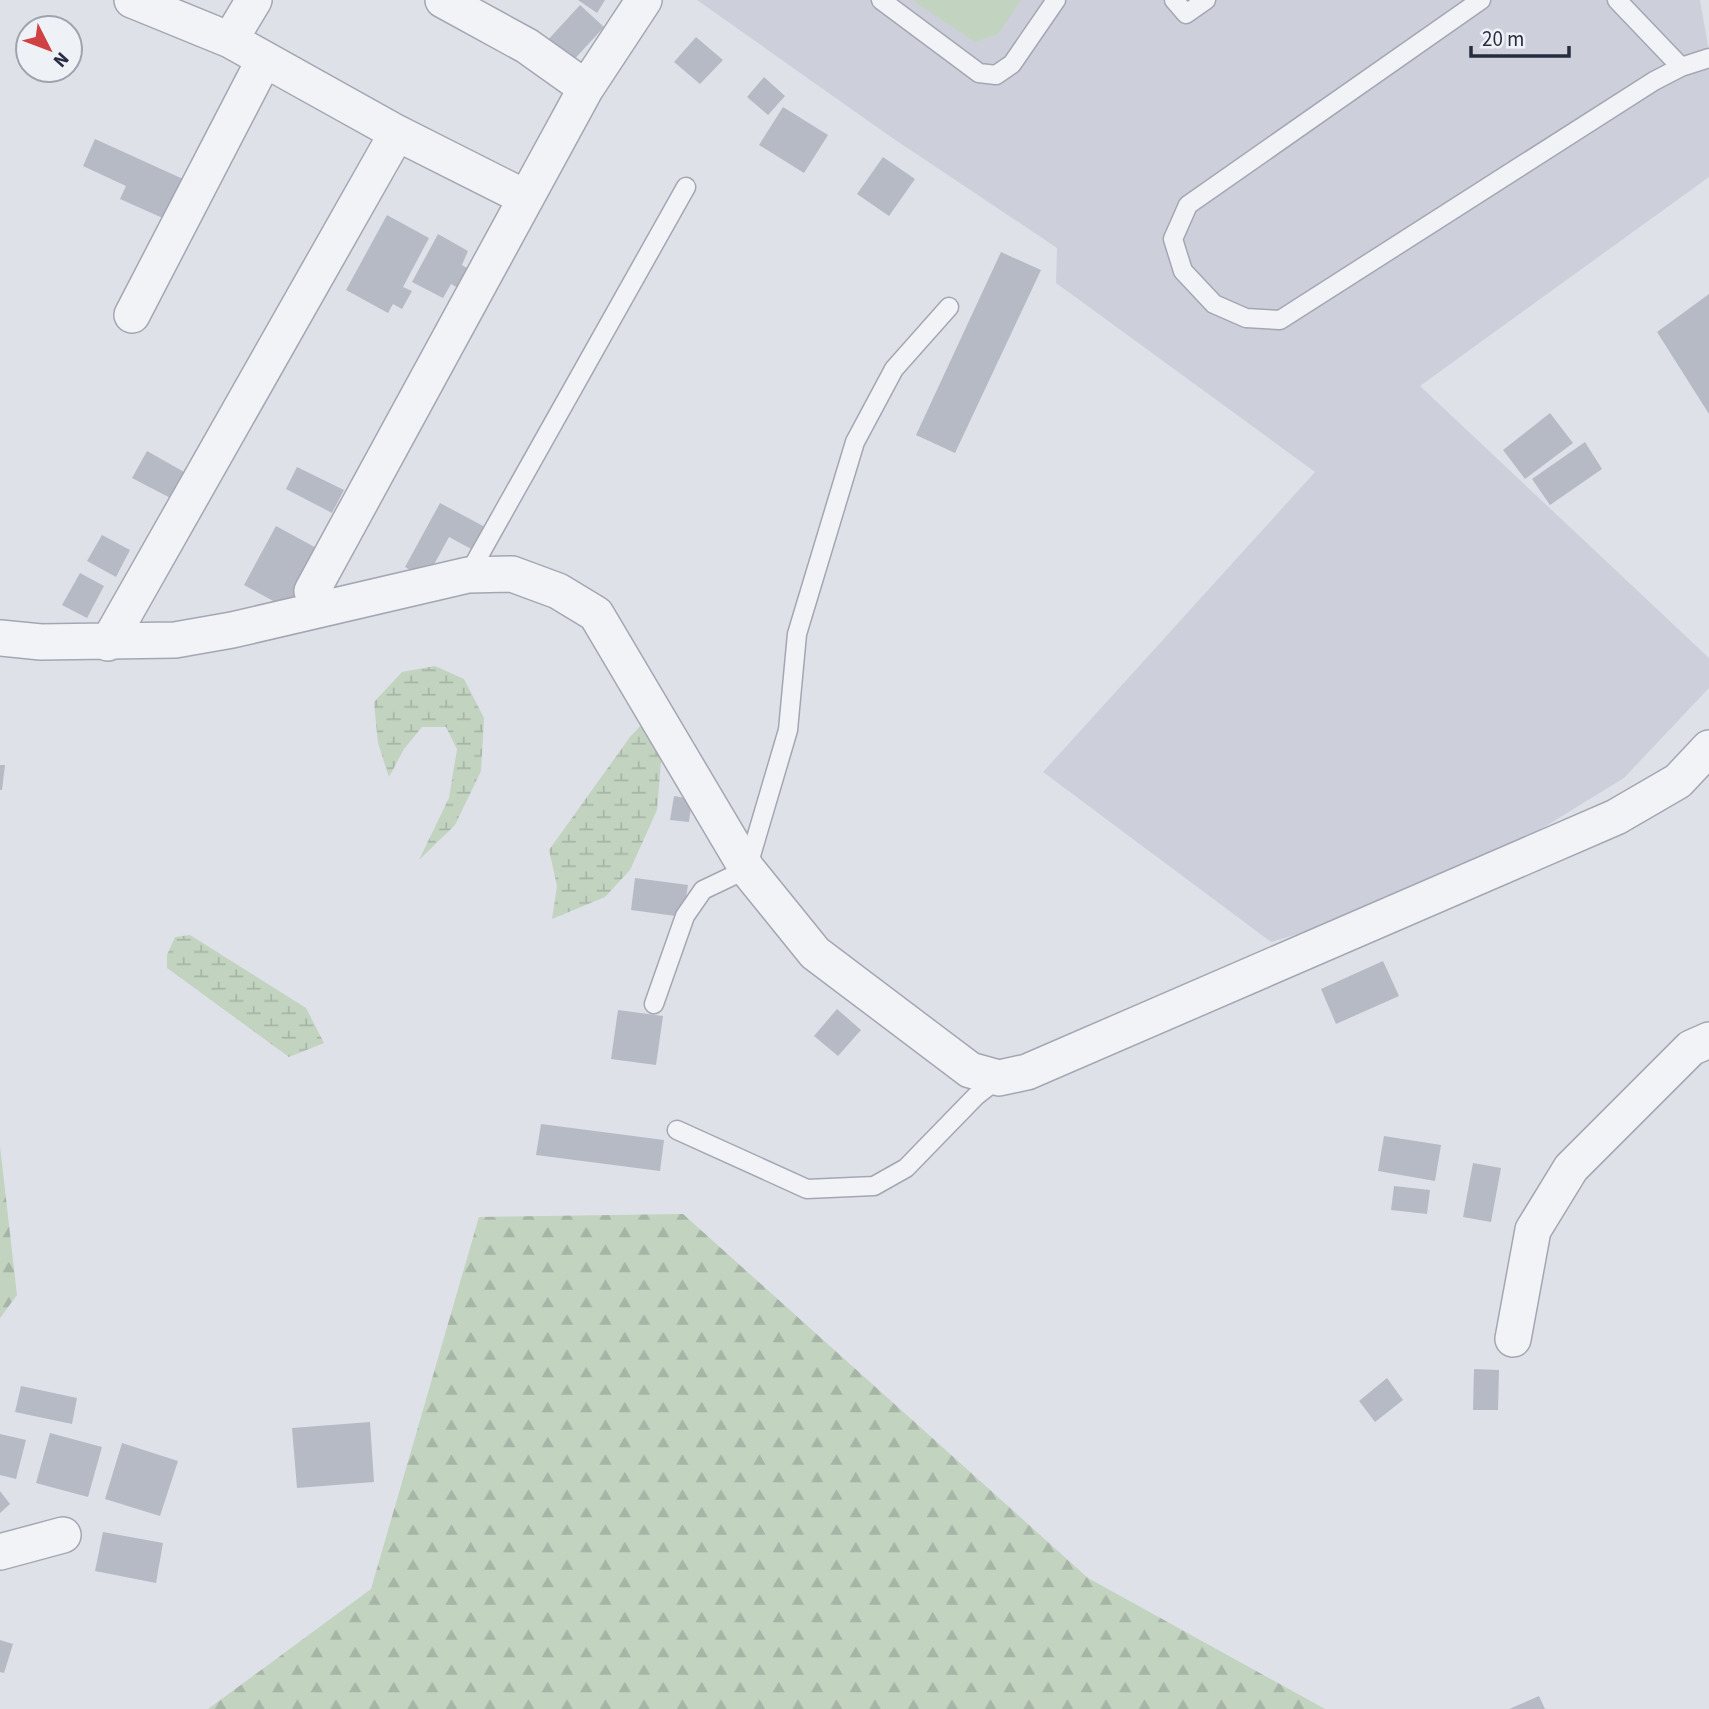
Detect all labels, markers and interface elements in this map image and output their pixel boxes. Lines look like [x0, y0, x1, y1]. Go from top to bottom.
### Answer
north arrow [14, 14, 84, 84]
scale bar [1471, 14, 1569, 58]
text: 20 m [1482, 24, 1524, 54]
text: N [46, 46, 75, 73]

